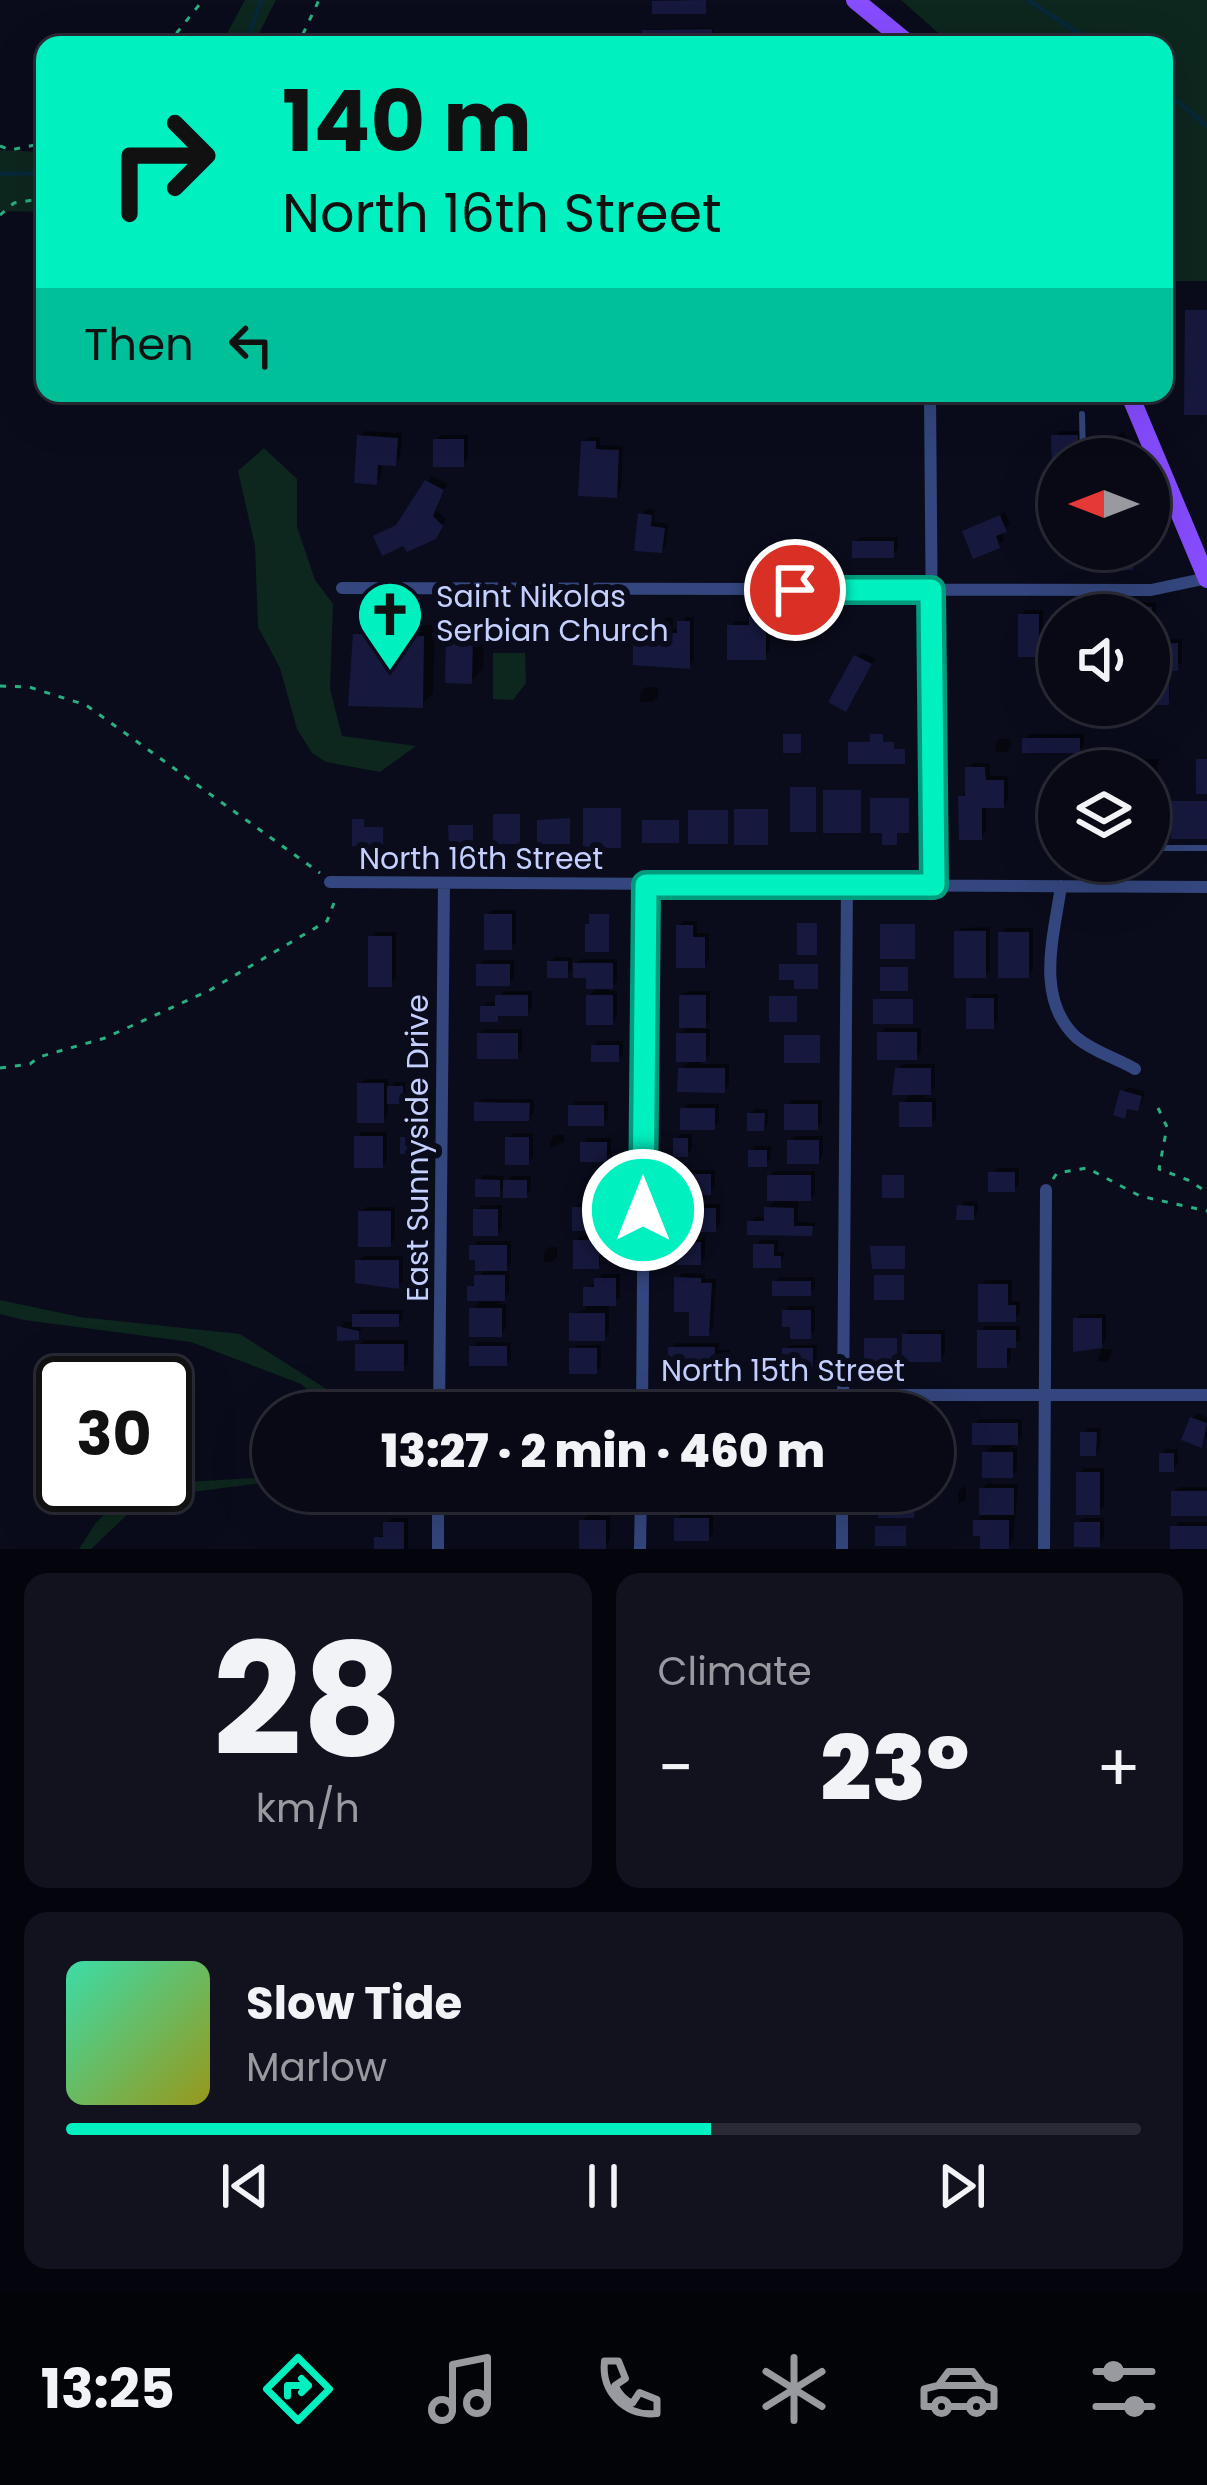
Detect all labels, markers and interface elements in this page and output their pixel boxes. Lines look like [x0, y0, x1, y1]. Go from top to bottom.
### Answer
text: 140 m [282, 63, 532, 180]
icon: right [84, 84, 240, 240]
text: North 16th Street [282, 175, 722, 251]
icon: left [218, 312, 284, 378]
text: Then [84, 313, 194, 376]
north arrow [1038, 438, 1170, 570]
map controls [1038, 438, 1170, 882]
pin [744, 539, 846, 641]
icon: arrive [762, 557, 828, 623]
place label: Saint Nikolas Serbian Church [436, 575, 669, 652]
church icon: Saint Nikolas Serbian Church [355, 579, 425, 673]
button: sound [1038, 594, 1170, 726]
button: layers [1038, 750, 1170, 882]
street label: North 16th Street [359, 837, 603, 880]
street label: East Sunnyside Drive [396, 994, 439, 1302]
position arrow [580, 1147, 706, 1273]
street label: North 15th Street [661, 1349, 905, 1392]
speed limit sign: 30 [36, 1356, 192, 1512]
text: 13:27 · 2 min · 460 m [381, 1420, 825, 1483]
text: 28 [213, 1591, 403, 1810]
text: Climate [658, 1644, 812, 1699]
text: 23° [820, 1705, 970, 1832]
text: − [658, 1722, 694, 1814]
text: + [1096, 1722, 1141, 1814]
text: km/h [256, 1781, 360, 1836]
text: Slow Tide [246, 1972, 462, 2035]
text: Marlow [246, 2040, 387, 2095]
icon: previous [212, 2153, 278, 2219]
icon: pause [570, 2153, 636, 2219]
icon: next [929, 2153, 995, 2219]
icon: directions [256, 2347, 340, 2431]
icon: music [421, 2347, 505, 2431]
icon: phone [587, 2347, 671, 2431]
icon: climate [752, 2347, 836, 2431]
icon: car [917, 2347, 1001, 2431]
icon: filters [1082, 2347, 1166, 2431]
text: 13:25 [41, 2351, 175, 2427]

